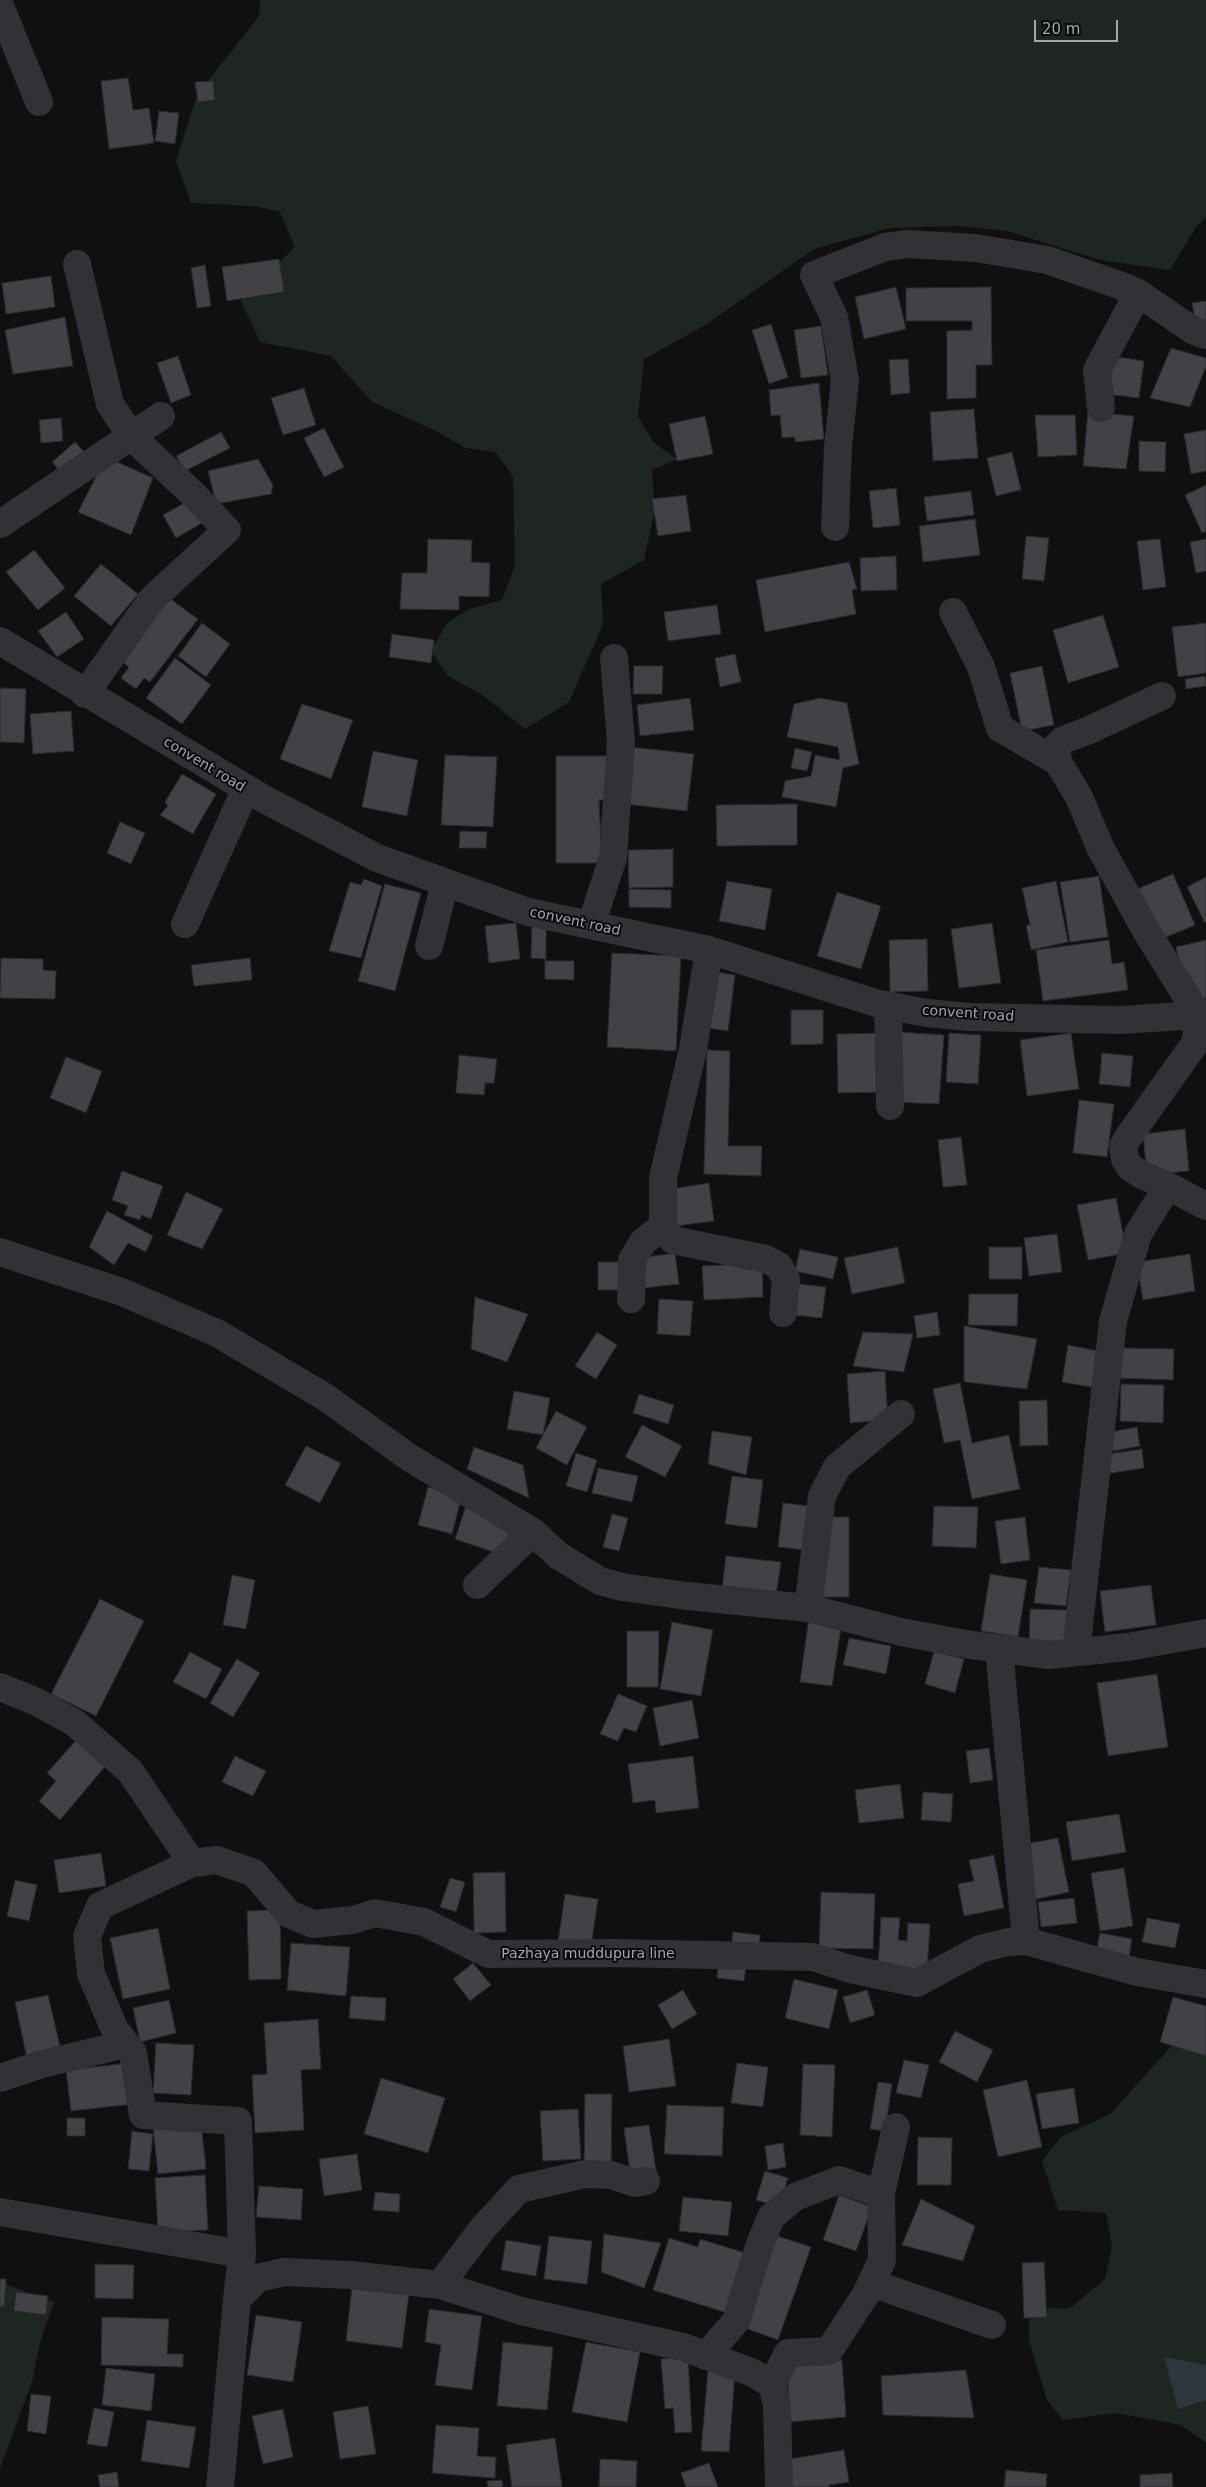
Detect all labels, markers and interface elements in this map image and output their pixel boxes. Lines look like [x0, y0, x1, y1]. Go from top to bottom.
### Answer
scale bar [1036, 10, 1120, 42]
text: 20 m [1042, 20, 1080, 38]
street label: convent road [160, 734, 248, 796]
street label: convent road [528, 904, 622, 940]
street label: convent road [921, 1002, 1015, 1026]
street label: Pazhaya muddupura line [501, 1946, 675, 1962]

